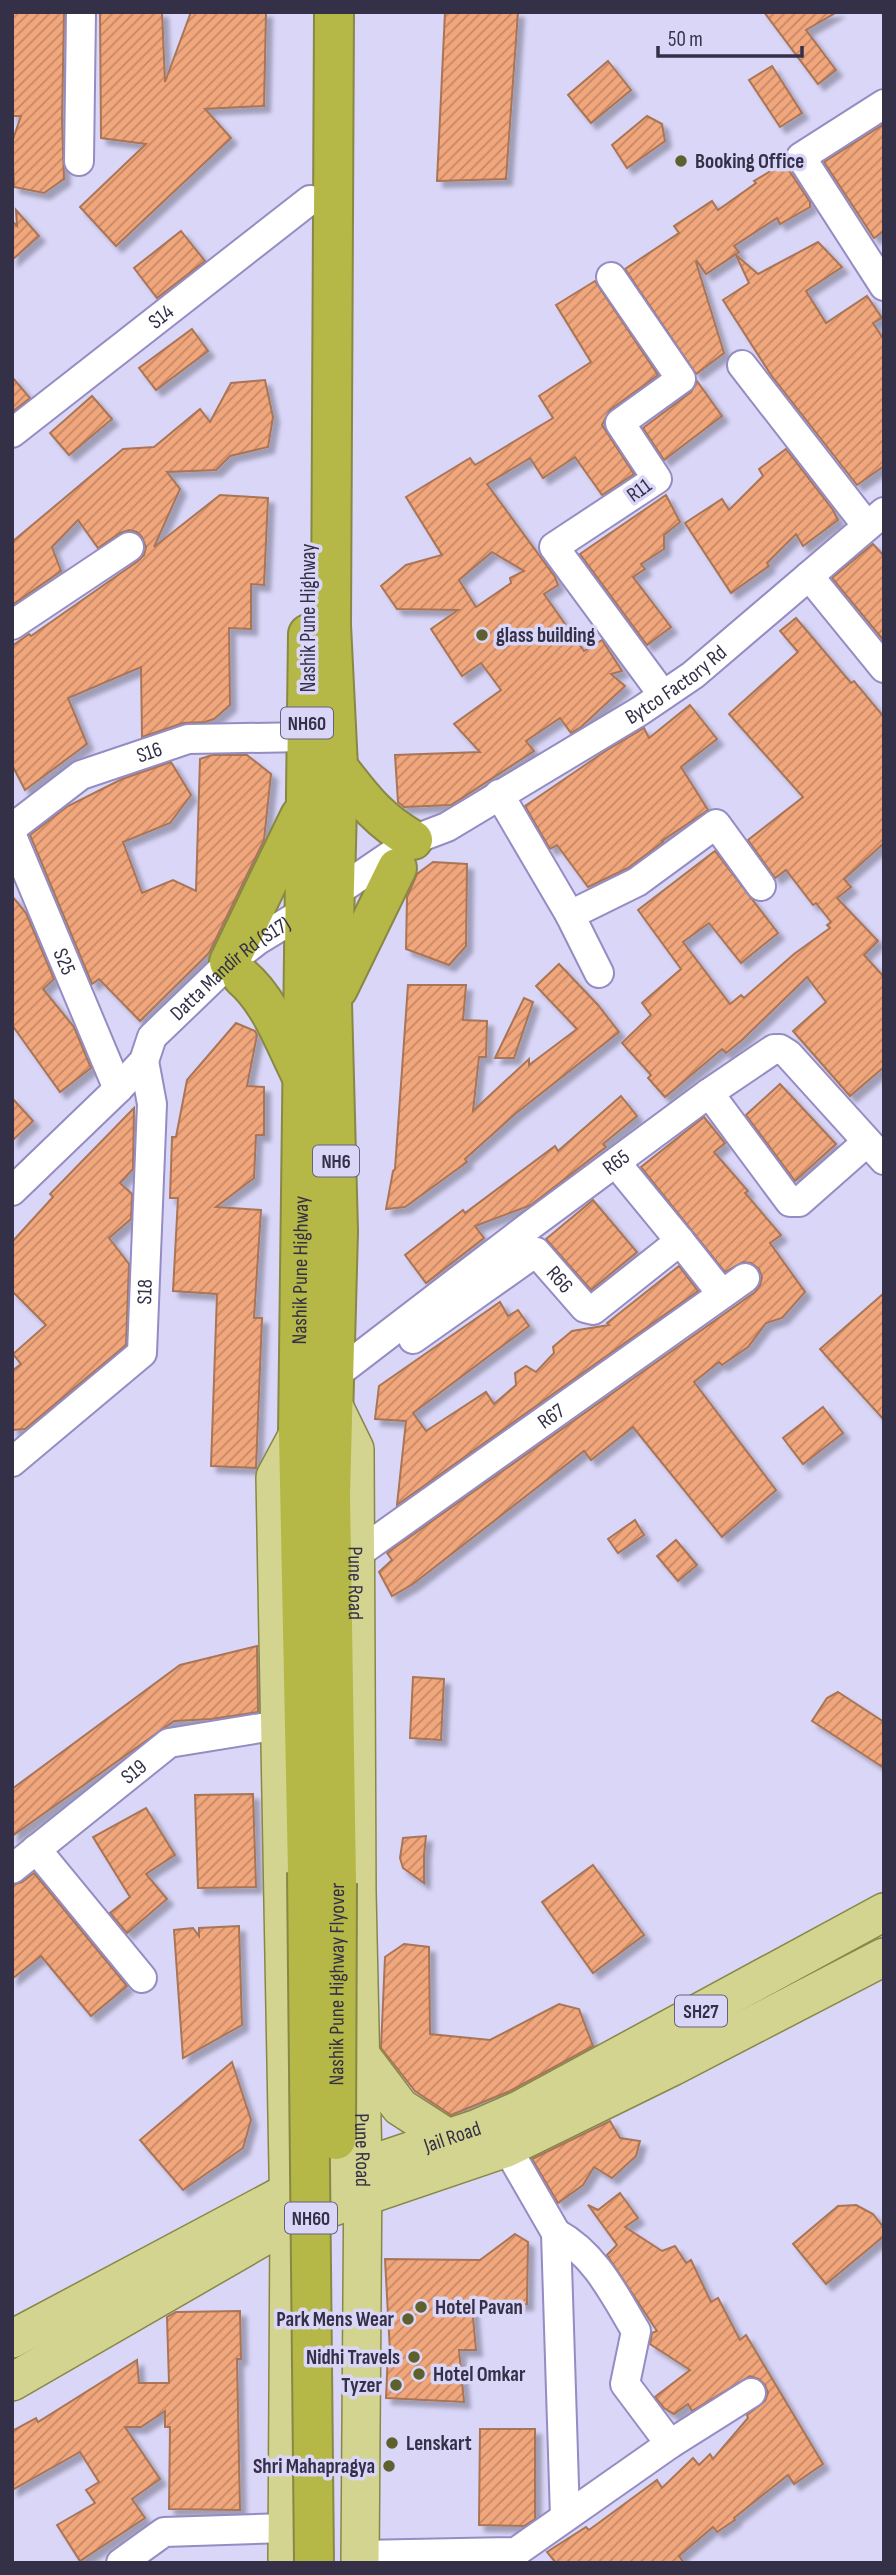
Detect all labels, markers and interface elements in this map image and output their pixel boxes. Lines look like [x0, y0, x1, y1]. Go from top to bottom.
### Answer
scale bar [658, 14, 802, 58]
text: 50 m [668, 27, 703, 52]
place label: Booking Office [695, 149, 804, 174]
marker: Booking Office [673, 153, 689, 169]
street label: S14 [144, 299, 179, 335]
street label: R11 [622, 473, 657, 508]
street label: Nashik Pune Highway [296, 544, 321, 692]
place label: glass building [496, 623, 595, 648]
marker: glass building [474, 627, 490, 643]
street label: Bytco Factory Rd [621, 640, 732, 730]
road number: NH60 [281, 708, 333, 738]
street label: S16 [133, 737, 165, 768]
street label: Datta Mandir Rd (S17) [165, 911, 295, 1026]
street label: S25 [48, 945, 81, 978]
street label: R65 [598, 1144, 635, 1181]
road number: NH6 [313, 1146, 359, 1176]
street label: Nashik Pune Highway [287, 1196, 314, 1345]
street label: R66 [541, 1261, 578, 1298]
street label: S18 [132, 1279, 158, 1305]
street label: R67 [533, 1398, 570, 1435]
street label: Pune Road [342, 1546, 368, 1620]
street label: S19 [116, 1754, 152, 1789]
street label: Nashik Pune Highway Flyover [324, 1883, 350, 2085]
road number: SH27 [675, 1996, 727, 2026]
street label: Pune Road [349, 2113, 375, 2187]
street label: Jail Road [420, 2116, 484, 2159]
road number: NH60 [285, 2202, 337, 2234]
place label: Hotel Pavan [435, 2295, 523, 2320]
marker: Hotel Pavan [413, 2299, 429, 2315]
place label: Park Mens Wear [276, 2307, 395, 2332]
marker: Park Mens Wear [400, 2311, 416, 2327]
place label: Nidhi Travels [306, 2345, 400, 2370]
marker: Nidhi Travels [406, 2349, 422, 2365]
place label: Hotel Omkar [433, 2362, 526, 2387]
marker: Hotel Omkar [411, 2366, 427, 2382]
place label: Tyzer [341, 2373, 383, 2398]
marker: Tyzer [388, 2377, 404, 2393]
place label: Lenskart [406, 2431, 472, 2456]
marker: Lenskart [384, 2435, 400, 2451]
place label: Shri Mahapragya [253, 2454, 375, 2479]
marker: Shri Mahapragya [381, 2458, 397, 2474]

